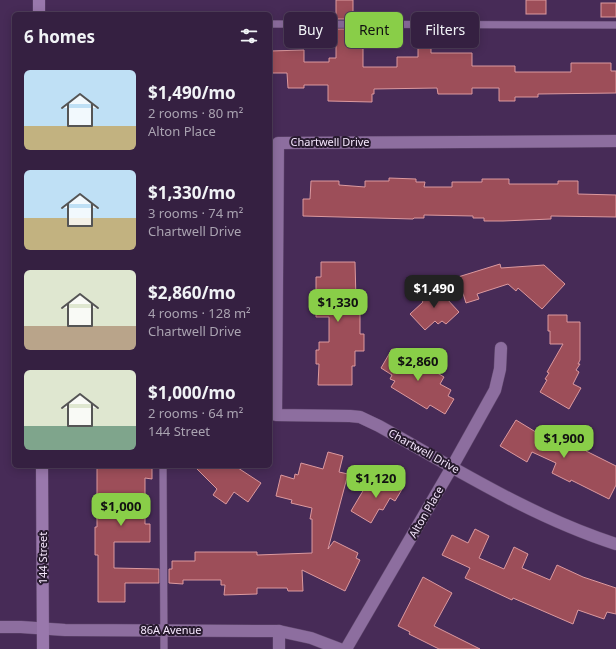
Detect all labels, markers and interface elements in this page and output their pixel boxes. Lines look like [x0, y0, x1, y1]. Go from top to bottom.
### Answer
chip: Buy [284, 12, 337, 48]
chip: Rent [345, 12, 403, 48]
chip: Filters [411, 12, 479, 48]
text: 6 homes [24, 25, 95, 48]
icon: filters [238, 25, 260, 47]
text: $1,490/mo [148, 81, 236, 104]
icon: home [56, 86, 104, 134]
text: 2 rooms · 80 m² [148, 104, 243, 122]
text: Alton Place [148, 122, 216, 140]
street label: Chartwell Drive [290, 134, 370, 149]
text: $1,330/mo [148, 181, 236, 204]
icon: home [56, 186, 104, 234]
text: 3 rooms · 74 m² [148, 204, 243, 222]
text: Chartwell Drive [148, 222, 241, 240]
pin: $1,490 [401, 275, 467, 309]
text: $1,490 [414, 279, 454, 297]
text: $2,860/mo [148, 281, 236, 304]
icon: home [56, 286, 104, 334]
pin: $1,330 [305, 289, 371, 323]
text: $1,330 [318, 293, 358, 311]
text: 4 rooms · 128 m² [148, 304, 251, 322]
text: Chartwell Drive [148, 322, 241, 340]
pin: $2,860 [385, 348, 451, 382]
text: $2,860 [398, 352, 438, 370]
text: $1,000/mo [148, 381, 236, 404]
icon: home [56, 386, 104, 434]
text: 2 rooms · 64 m² [148, 404, 243, 422]
text: 144 Street [148, 422, 210, 440]
street label: Chartwell Drive [386, 425, 462, 476]
pin: $1,900 [531, 425, 597, 459]
text: $1,900 [544, 429, 584, 447]
pin: $1,120 [343, 465, 409, 499]
text: $1,120 [356, 469, 396, 487]
street label: Alton Place [405, 483, 446, 540]
pin: $1,000 [88, 493, 154, 527]
text: $1,000 [101, 497, 141, 515]
street label: 144 Street [35, 532, 50, 584]
street label: 86A Avenue [140, 622, 202, 637]

